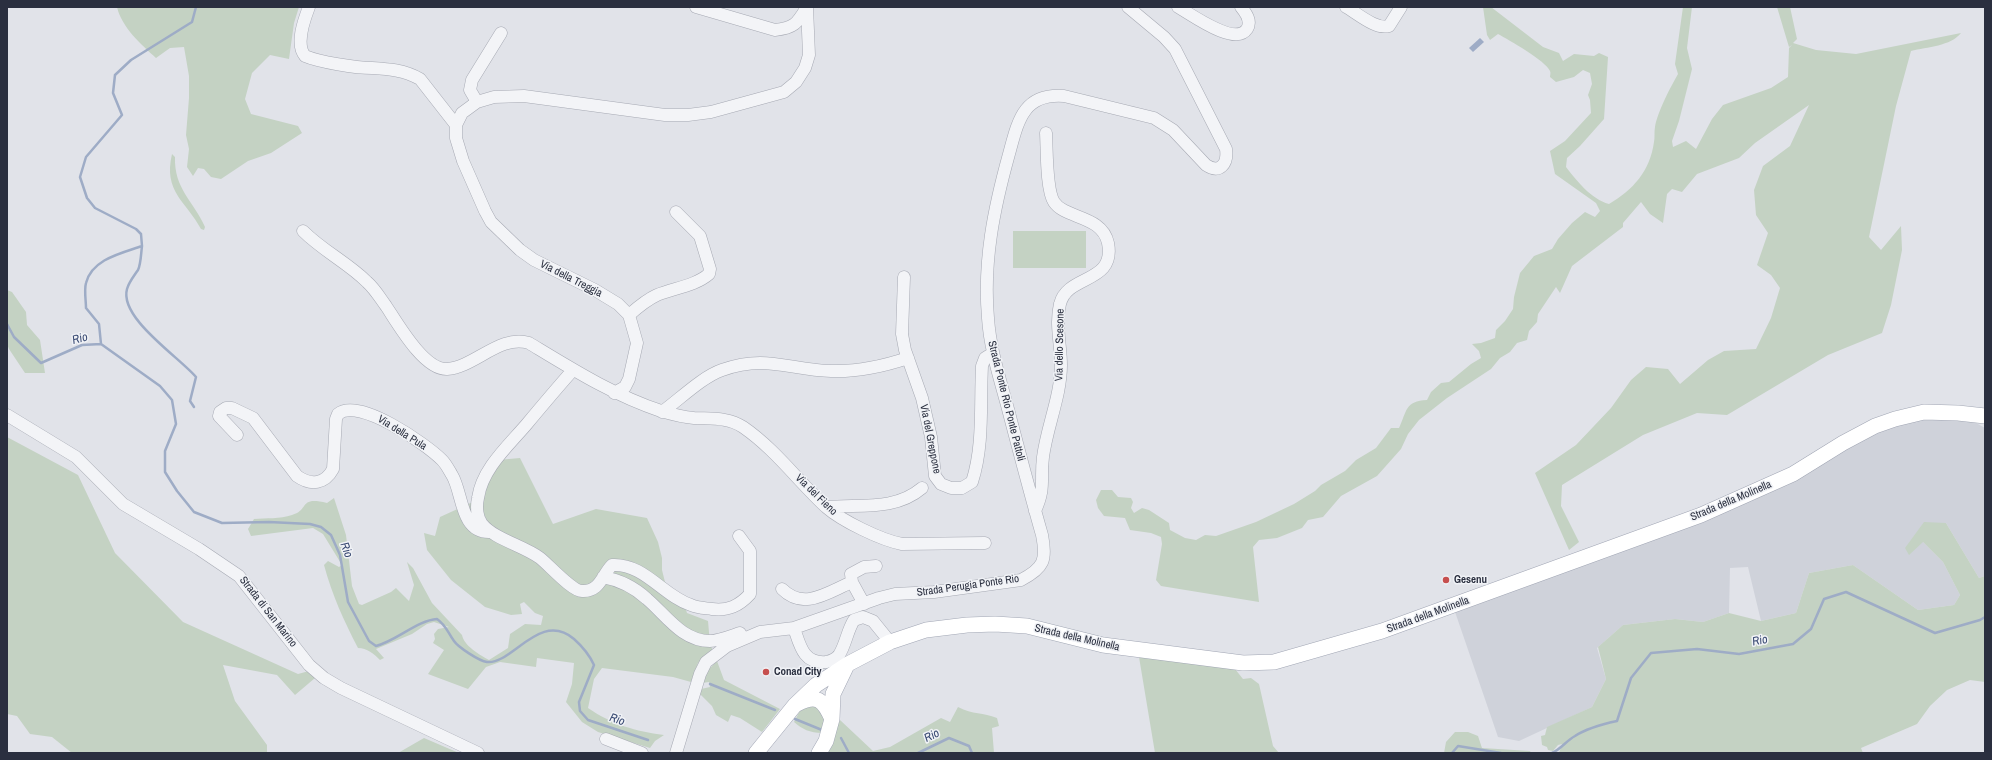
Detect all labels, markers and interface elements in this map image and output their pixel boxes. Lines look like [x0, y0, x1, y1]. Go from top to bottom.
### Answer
street label: Via della Treggia [538, 258, 604, 300]
street label: Via dello Scesone [1053, 309, 1067, 381]
water label: Rio [71, 330, 89, 348]
street label: Strada Ponte Rio Ponte Pattoli [985, 340, 1027, 462]
street label: Via del Greppone [917, 403, 943, 475]
street label: Via della Pula [375, 413, 429, 453]
street label: Via del Fieno [792, 472, 840, 518]
street label: Strada della Molinella [1689, 478, 1773, 524]
water label: Rio [337, 540, 355, 560]
street label: Strada Perugia Ponte Rio [916, 572, 1020, 600]
place label: Gesenu [1454, 573, 1487, 587]
street label: Strada di San Marino [236, 574, 300, 650]
marker: Gesenu [1441, 575, 1451, 585]
street label: Strada della Molinella [1385, 594, 1471, 636]
street label: Strada della Molinella [1033, 622, 1121, 654]
water label: Rio [1751, 632, 1769, 650]
place label: Conad City [774, 665, 822, 679]
marker: Conad City [761, 667, 771, 677]
water label: Rio [607, 711, 627, 729]
water label: Rio [922, 726, 942, 746]

